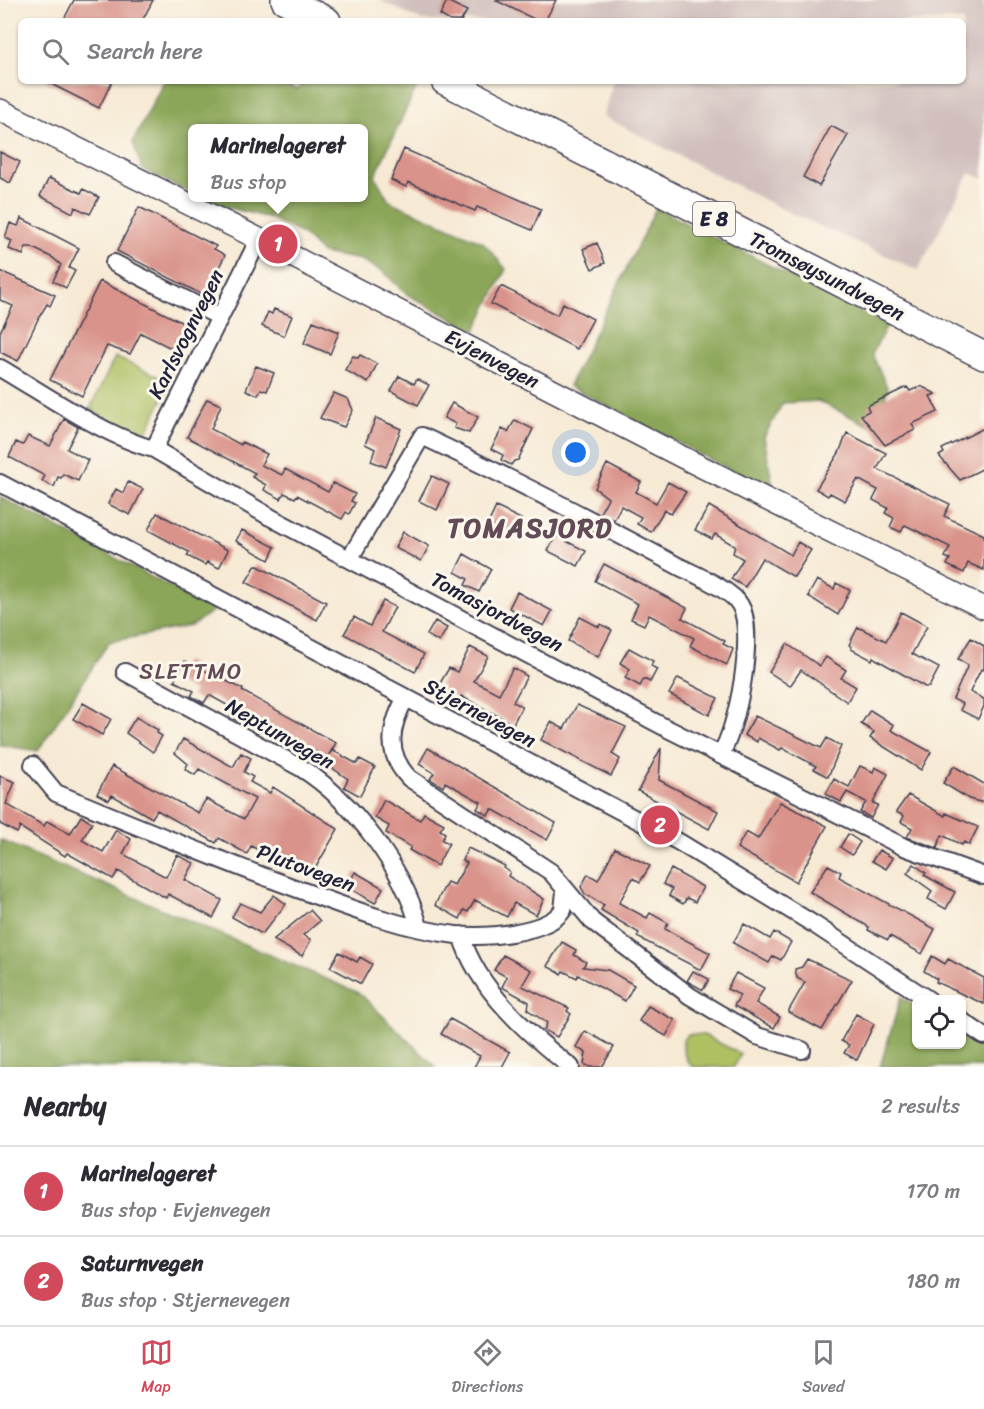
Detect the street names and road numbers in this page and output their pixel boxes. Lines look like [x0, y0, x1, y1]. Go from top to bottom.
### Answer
road number: E 8 [693, 202, 735, 236]
street label: Tromsøysundvegen [742, 220, 912, 332]
street label: Karlsvognvegen [137, 262, 235, 406]
street label: Evjenvegen [438, 318, 546, 400]
street label: Tomasjordvegen [424, 561, 570, 663]
street label: Stjernevegen [417, 667, 543, 759]
street label: Neptunvegen [218, 687, 342, 781]
street label: Plutovegen [251, 833, 361, 903]

